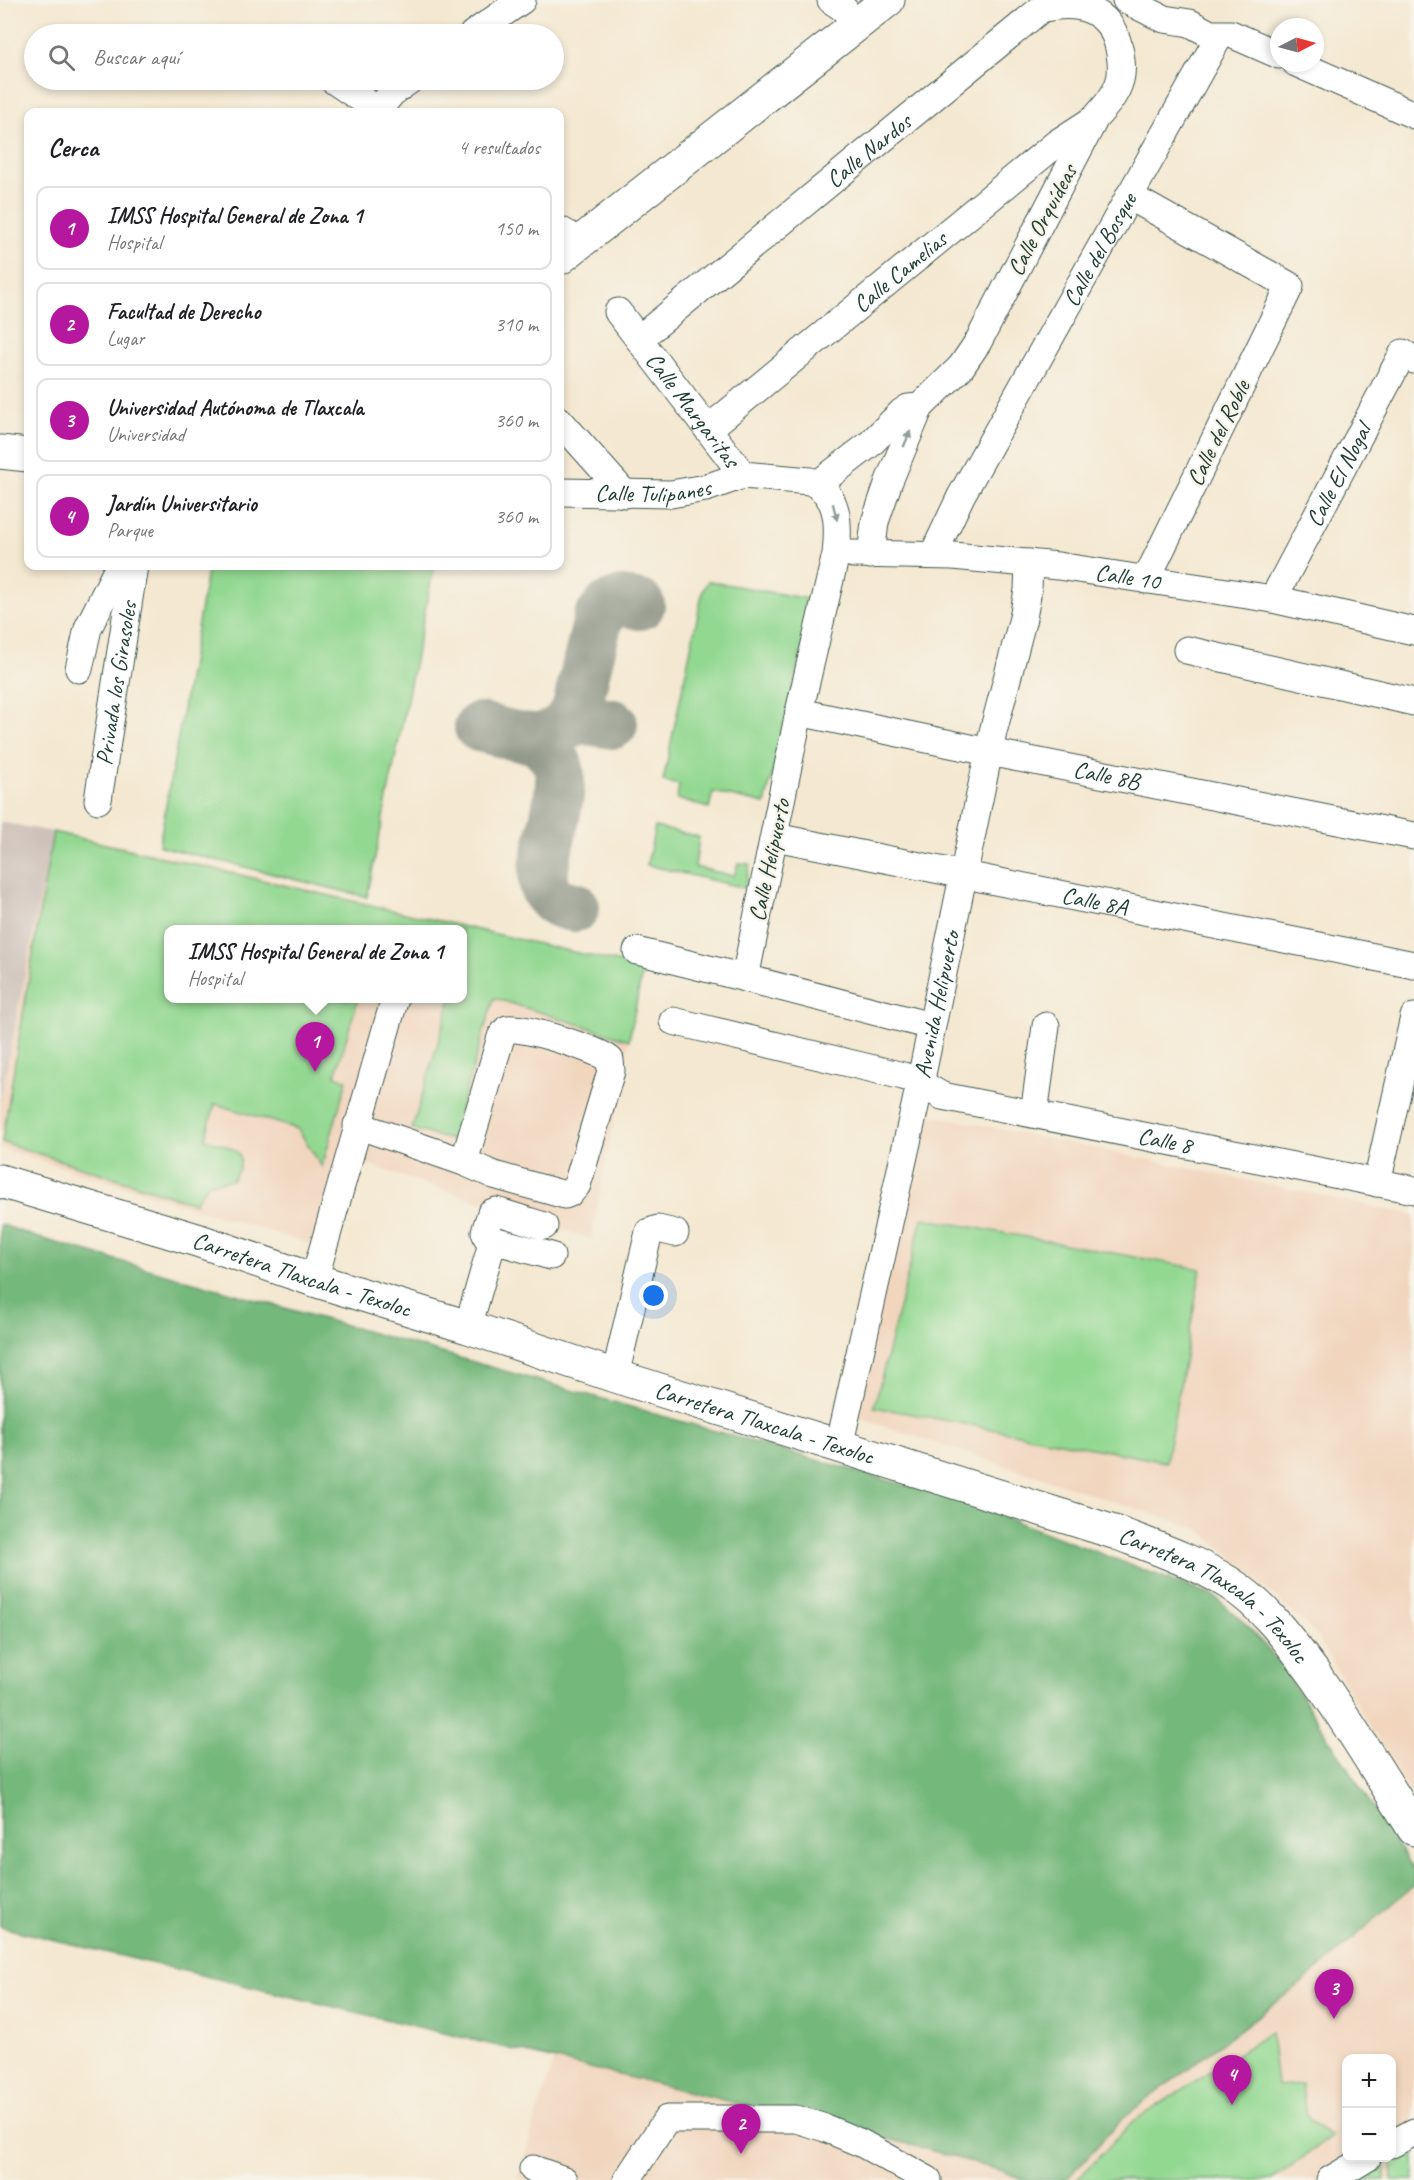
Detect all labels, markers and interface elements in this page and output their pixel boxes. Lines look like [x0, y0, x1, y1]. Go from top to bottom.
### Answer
north arrow [1270, 18, 1324, 72]
search box [24, 24, 564, 90]
icon: search [45, 41, 78, 74]
text: Buscar aquí [93, 43, 179, 71]
street label: Calle Nardos [820, 106, 919, 194]
text: Cerca [48, 131, 98, 164]
text: 4 resultados [458, 135, 540, 160]
street label: Calle Orquídeas [1000, 158, 1085, 281]
street label: Calle del Bosque [1056, 186, 1144, 312]
text: IMSS Hospital General de Zona 1 [107, 202, 363, 230]
text: 1 [65, 216, 74, 241]
text: 150 m [495, 216, 538, 241]
street label: Calle Camelias [847, 223, 954, 319]
text: Hospital [107, 230, 162, 255]
text: Facultad de Derecho [107, 298, 260, 326]
text: 2 [65, 312, 74, 337]
text: 310 m [495, 312, 538, 337]
text: Lugar [107, 326, 144, 351]
street label: Calle Margaritas [639, 346, 748, 476]
street label: Calle del Roble [1180, 373, 1257, 491]
text: Universidad Autónoma de Tlaxcala [107, 394, 364, 422]
text: 3 [65, 408, 74, 433]
text: 360 m [495, 408, 538, 433]
street label: Calle El Nogal [1299, 415, 1380, 532]
text: Universidad [107, 422, 185, 447]
one-way arrow [902, 429, 912, 447]
street label: Calle Tulipanes [595, 472, 717, 509]
text: Jardín Universitario [107, 490, 257, 518]
one-way arrow [830, 502, 840, 521]
text: 4 [65, 504, 74, 529]
text: 360 m [495, 504, 538, 529]
text: Parque [107, 518, 153, 543]
street label: Calle 10 [1093, 557, 1164, 597]
street label: Privada los Girasoles [89, 598, 144, 767]
street label: Calle 8B [1071, 754, 1144, 797]
street label: Calle Helipuerto [741, 795, 797, 924]
street label: Calle 8A [1059, 880, 1131, 922]
popup [164, 925, 467, 1003]
street label: Avenida Helipuerto [907, 926, 967, 1081]
text: IMSS Hospital General de Zona 1 [188, 938, 443, 966]
text: Hospital [188, 966, 242, 991]
pin: 1 [296, 1022, 334, 1072]
street label: Calle 8 [1135, 1120, 1197, 1161]
street label: Carretera Tlaxcala - Texoloc [189, 1225, 416, 1324]
your location [639, 1281, 668, 1310]
street label: Carretera Tlaxcala - Texoloc [651, 1374, 879, 1471]
street label: Carretera Tlaxcala - Texoloc [1114, 1520, 1316, 1670]
pin: 3 [1314, 1970, 1354, 2019]
map controls [1342, 2054, 1396, 2162]
button: + [1342, 2054, 1396, 2108]
pin: 4 [1212, 2056, 1252, 2105]
pin: 2 [722, 2104, 760, 2154]
button: − [1342, 2108, 1396, 2162]

